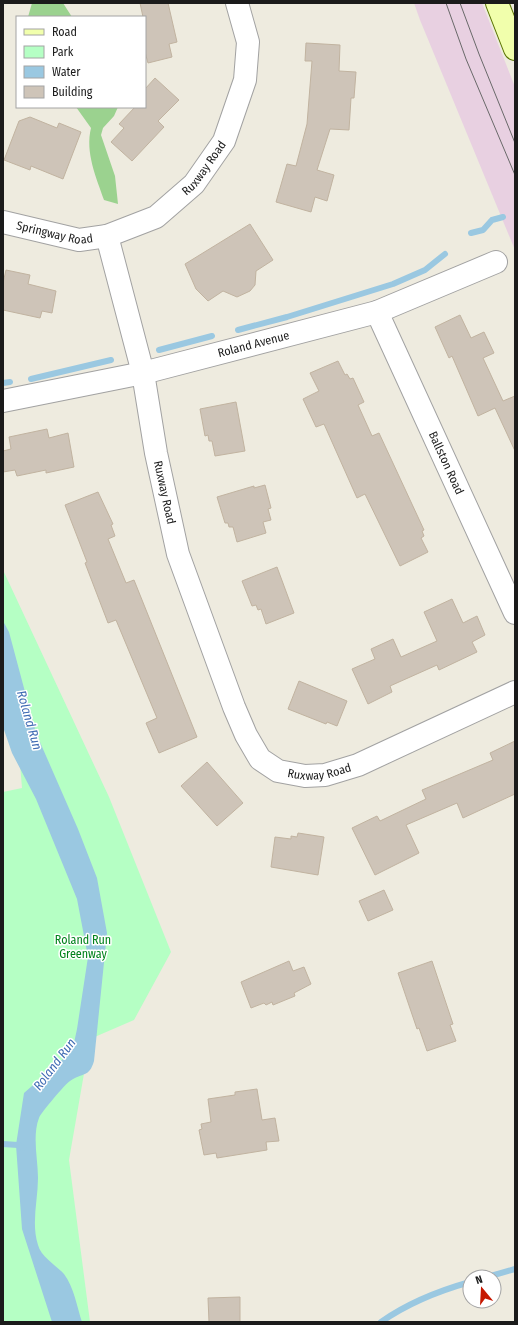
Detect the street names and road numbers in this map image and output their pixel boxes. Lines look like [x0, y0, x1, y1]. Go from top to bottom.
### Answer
street label: Ruxway Road [179, 138, 229, 198]
street label: Springway Road [15, 218, 94, 247]
street label: Roland Avenue [216, 328, 291, 360]
street label: Ballston Road [426, 429, 467, 497]
street label: Ruxway Road [151, 459, 178, 525]
street label: Ruxway Road [286, 760, 353, 783]

